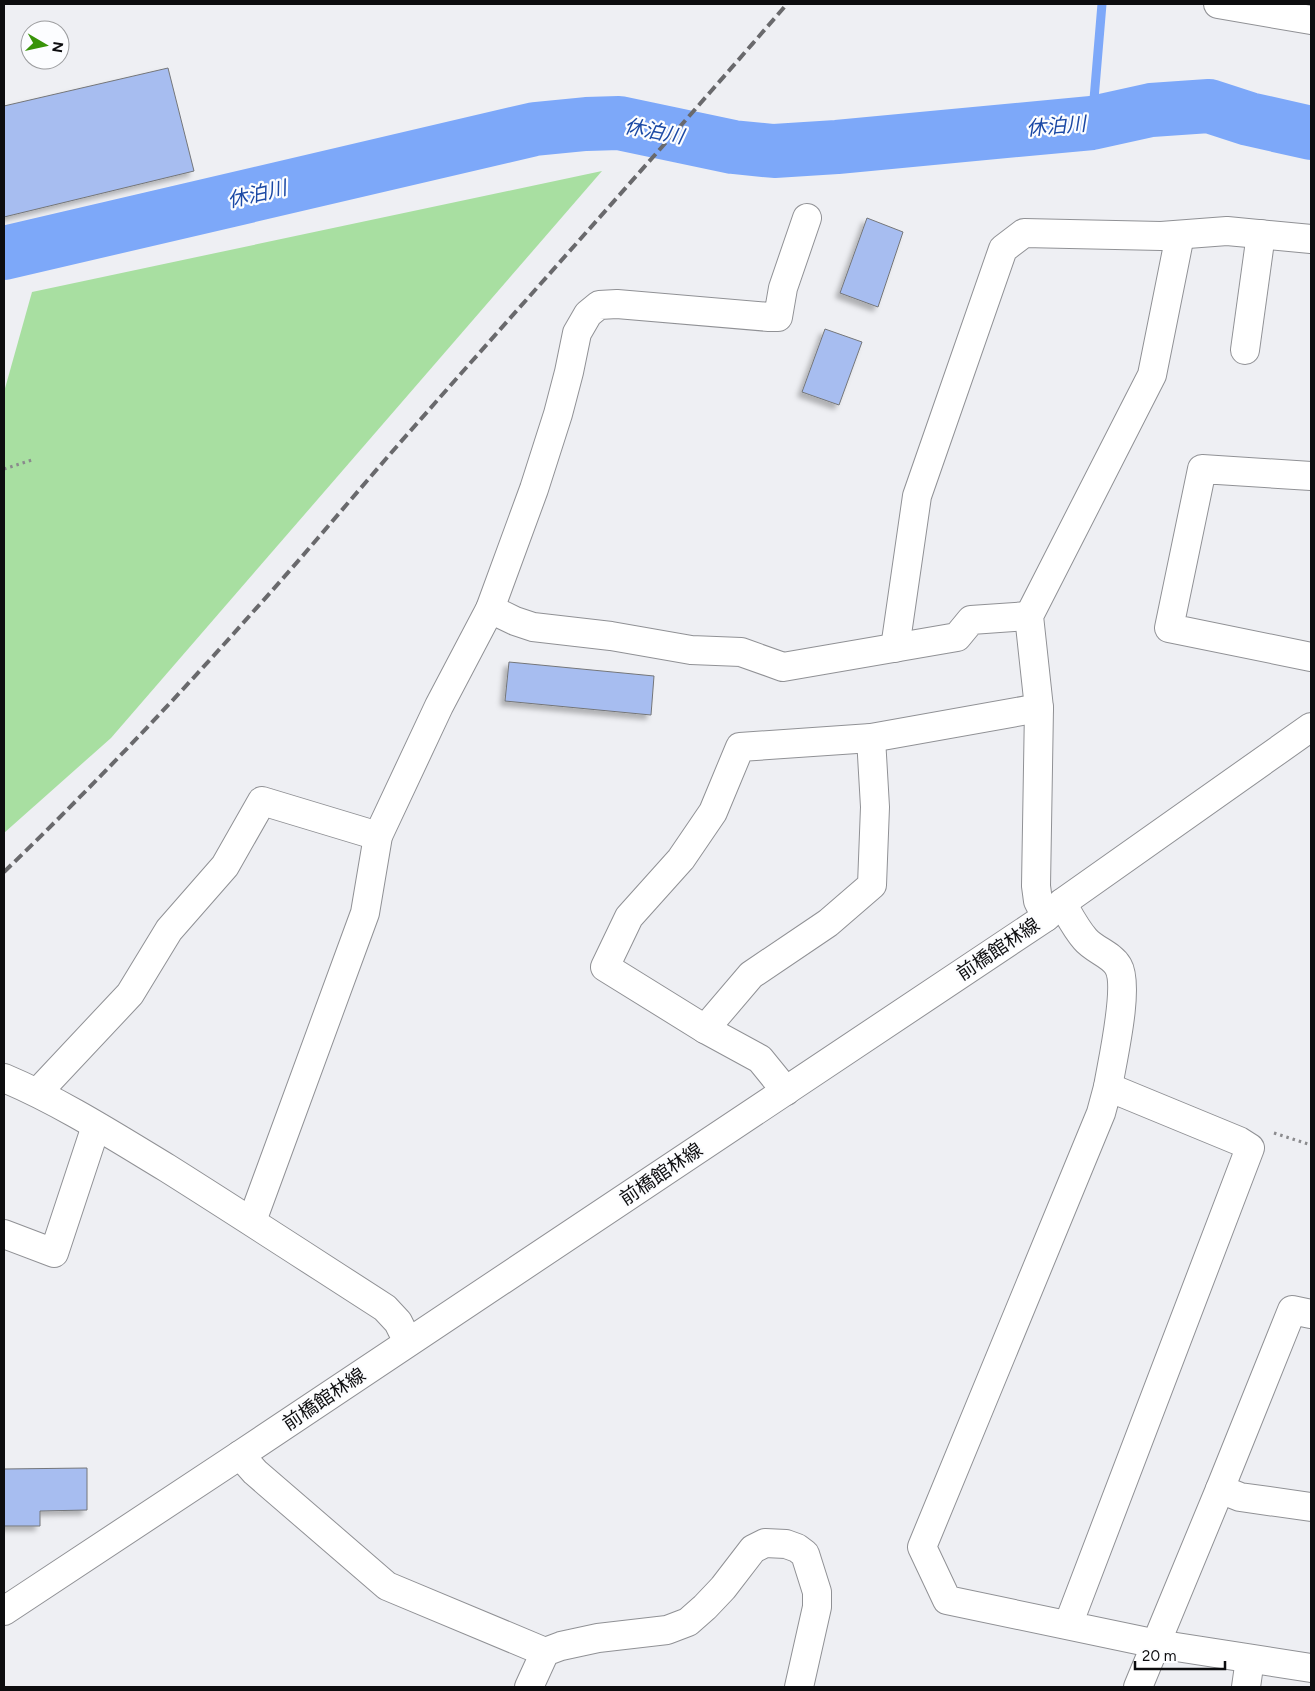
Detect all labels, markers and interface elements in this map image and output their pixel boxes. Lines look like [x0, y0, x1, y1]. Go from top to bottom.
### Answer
north arrow [20, 20, 70, 70]
text: N [48, 40, 67, 54]
water label: 休泊川 [1025, 111, 1089, 141]
water label: 休泊川 [622, 113, 688, 149]
water label: 休泊川 [225, 175, 291, 212]
street label: 前橋館林線 [952, 913, 1044, 985]
street label: 前橋館林線 [615, 1138, 707, 1210]
street label: 前橋館林線 [278, 1363, 370, 1435]
scale bar [1135, 1638, 1225, 1670]
text: 20 m [1142, 1647, 1176, 1665]

